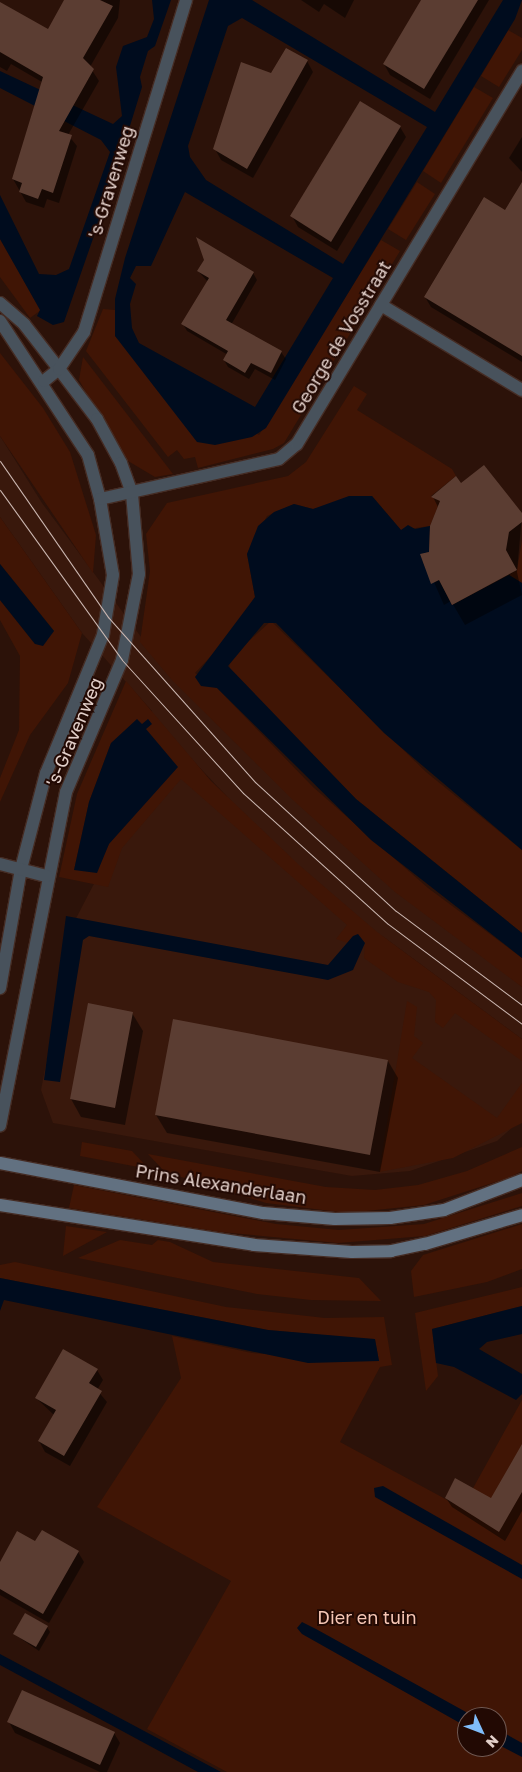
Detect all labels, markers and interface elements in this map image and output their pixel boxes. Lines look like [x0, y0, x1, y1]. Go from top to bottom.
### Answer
street label: 's-Gravenweg [84, 123, 138, 241]
street label: George de Vosstraat [287, 256, 395, 418]
street label: 's-Gravenweg [41, 674, 107, 790]
street label: Prins Alexanderlaan [134, 1160, 308, 1208]
park label: Dier en tuin [317, 1606, 417, 1628]
north arrow [457, 1707, 507, 1757]
text: N [483, 1732, 502, 1752]

